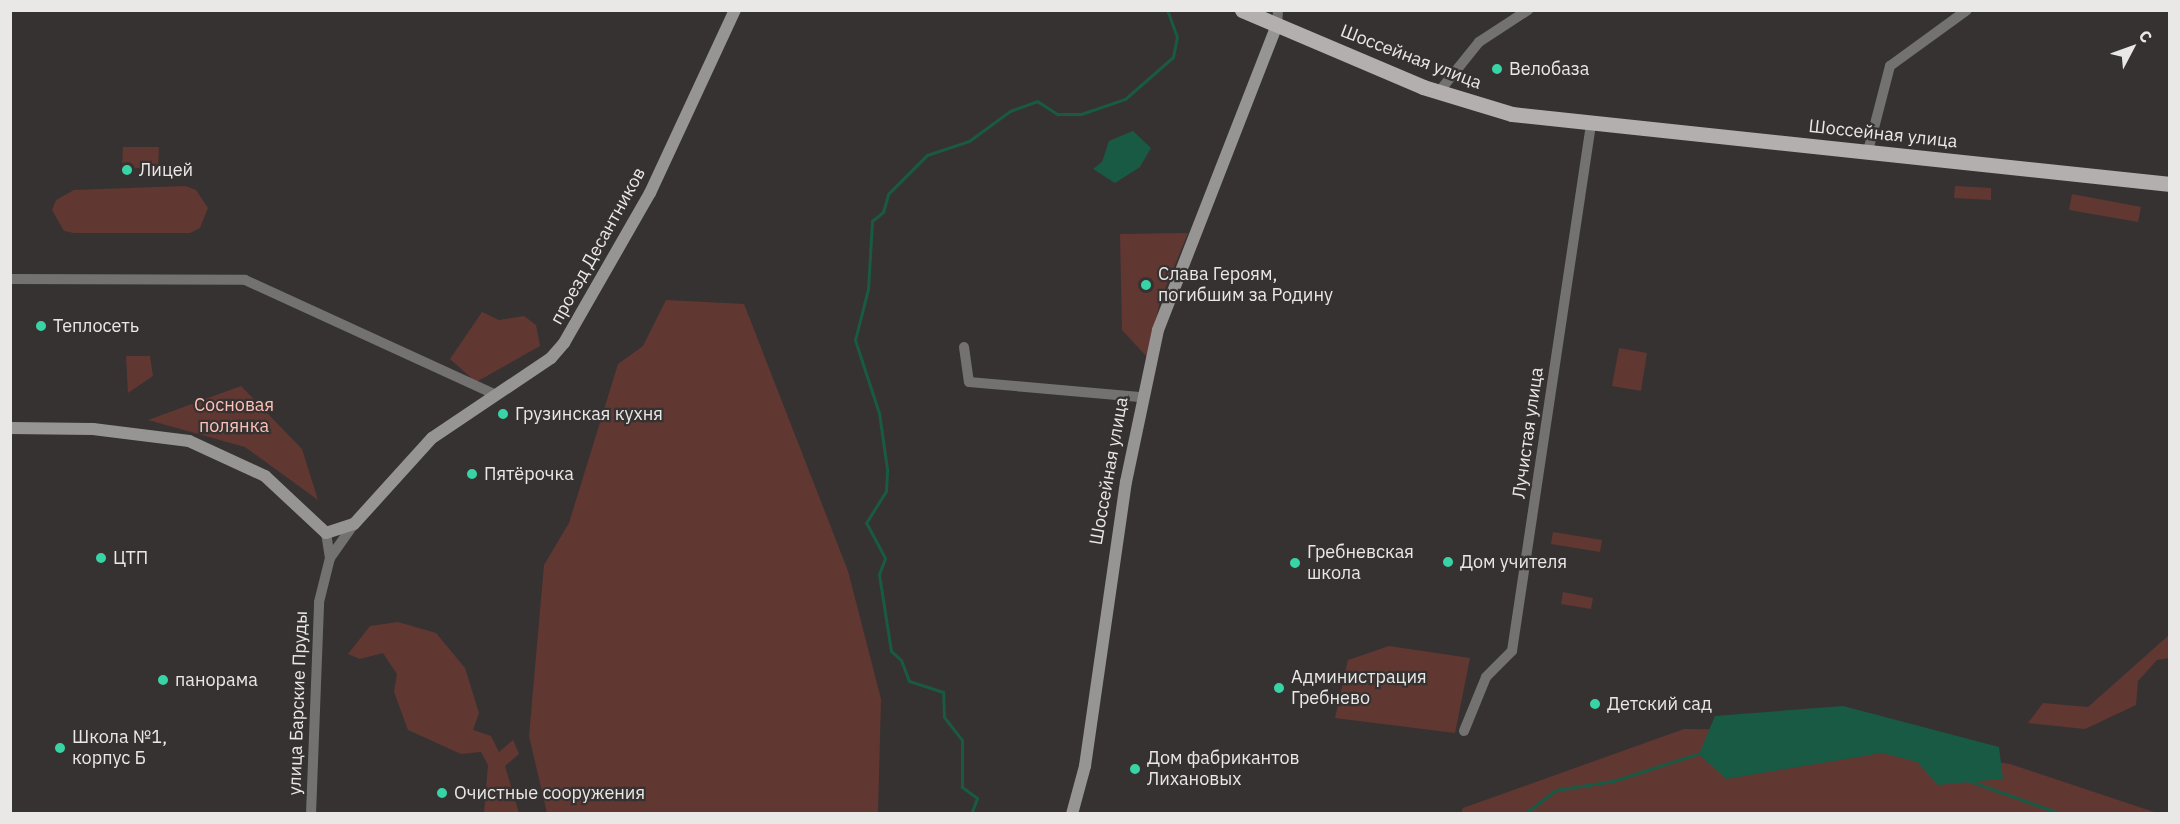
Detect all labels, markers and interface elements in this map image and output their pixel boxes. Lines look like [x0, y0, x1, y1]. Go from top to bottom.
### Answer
north arrow [2102, 18, 2162, 78]
street label: Шоссейная улица [1337, 20, 1485, 94]
text: С [2135, 26, 2157, 47]
place label: Велобаза [1509, 58, 1589, 80]
marker: Велобаза [1490, 62, 1504, 76]
street label: Шоссейная улица [1807, 115, 1959, 153]
place label: Лицей [139, 159, 193, 181]
marker: Лицей [120, 163, 134, 177]
street label: проезд Десантников [546, 164, 650, 328]
place label: Слава Героям, погибшим за Родину [1158, 264, 1333, 306]
marker: Слава Героям, погибшим за Родину [1139, 278, 1153, 292]
place label: Теплосеть [53, 315, 139, 337]
marker: Теплосеть [34, 319, 48, 333]
street label: Лучистая улица [1508, 366, 1548, 500]
park label: Сосновая полянка [194, 395, 274, 438]
street label: Шоссейная улица [1085, 395, 1133, 547]
place label: Грузинская кухня [515, 403, 663, 425]
marker: Грузинская кухня [496, 407, 510, 421]
place label: Пятёрочка [484, 463, 574, 485]
marker: Пятёрочка [465, 467, 479, 481]
place label: Гребневская школа [1307, 542, 1414, 584]
place label: ЦТП [113, 547, 148, 569]
marker: ЦТП [94, 551, 108, 565]
place label: Дом учителя [1460, 551, 1567, 573]
marker: Дом учителя [1441, 555, 1455, 569]
marker: Гребневская школа [1288, 556, 1302, 570]
street label: улица Барские Пруды [284, 610, 312, 796]
place label: Администрация Гребнево [1291, 667, 1427, 710]
place label: панорама [175, 669, 258, 691]
marker: панорама [156, 673, 170, 687]
marker: Администрация Гребнево [1272, 681, 1286, 695]
place label: Детский сад [1607, 693, 1712, 715]
marker: Детский сад [1588, 697, 1602, 711]
place label: Школа №1, корпус Б [72, 727, 167, 770]
marker: Школа №1, корпус Б [53, 741, 67, 755]
place label: Дом фабрикантов Лихановых [1147, 748, 1300, 790]
marker: Дом фабрикантов Лихановых [1128, 762, 1142, 776]
place label: Очистные сооружения [454, 782, 645, 804]
marker: Очистные сооружения [435, 786, 449, 800]

